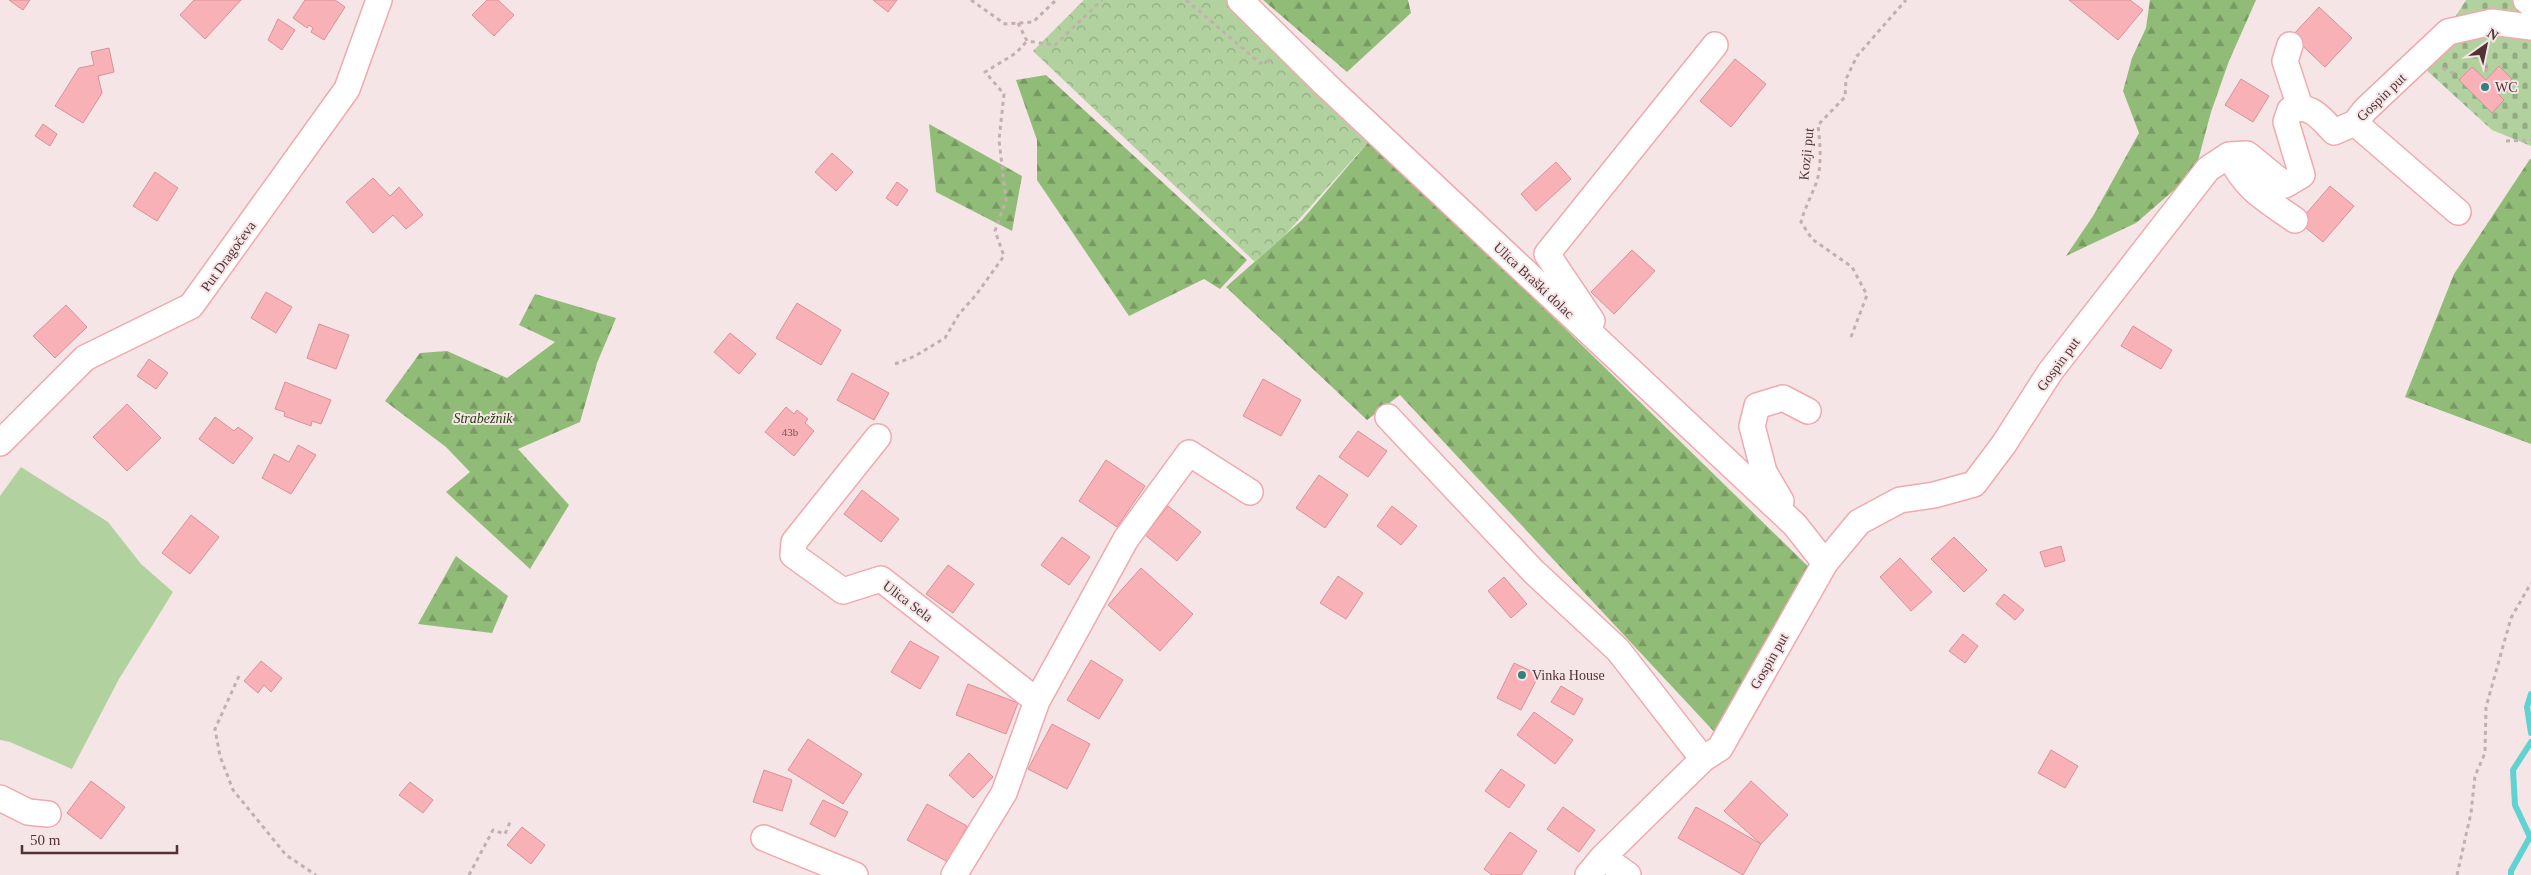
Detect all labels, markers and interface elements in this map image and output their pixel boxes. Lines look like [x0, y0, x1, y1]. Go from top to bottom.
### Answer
north arrow [2461, 20, 2511, 70]
text: N [2484, 25, 2501, 44]
street label: Gospin put [2354, 70, 2409, 124]
place label: WC [2495, 80, 2518, 95]
marker: WC [2479, 81, 2491, 93]
street label: Kozji put [1796, 127, 1817, 181]
street label: Put Dragočeva [198, 218, 259, 294]
street label: Ulica Braški dolac [1490, 239, 1577, 321]
street label: Gospin put [2034, 335, 2083, 394]
park label: Strabežnik [453, 411, 513, 426]
house number: 43b [782, 426, 799, 438]
street label: Ulica Sela [880, 578, 936, 625]
street label: Gospin put [1747, 631, 1791, 692]
place label: Vinka House [1532, 668, 1605, 683]
marker: Vinka House [1516, 669, 1528, 681]
scale bar [22, 822, 178, 854]
text: 50 m [30, 832, 61, 848]

